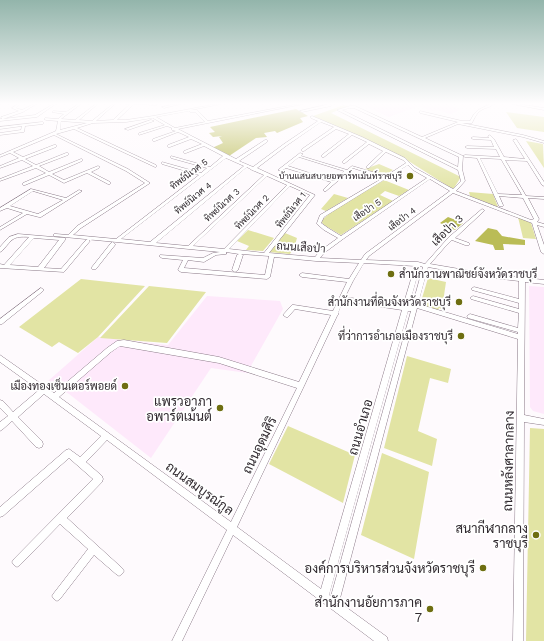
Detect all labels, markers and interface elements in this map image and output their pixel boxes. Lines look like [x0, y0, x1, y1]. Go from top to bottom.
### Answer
street label: ทิพย์นิเวศ 5 [168, 156, 210, 191]
place label: บ้านแสนสบายอพาร์ทเม้นท์ราชบุรี [279, 170, 403, 182]
marker: บ้านแสนสบายอพาร์ทเม้นท์ราชบุรี [405, 171, 415, 181]
street label: ทิพย์นิเวศ 4 [172, 179, 214, 216]
street label: ทิพย์นิเวศ 3 [202, 185, 242, 224]
street label: ทิพย์นิเวศ 1 [273, 190, 308, 230]
street label: ทิพย์นิเวศ 2 [232, 192, 271, 231]
street label: เสือป่า 5 [350, 195, 383, 223]
street label: เสือป่า 4 [385, 203, 418, 233]
street label: เสือป่า 3 [428, 211, 466, 249]
street label: ถนนเสือป่า [276, 238, 326, 256]
place label: สำนักวานพาณิชย์จังหวัดราชบุรี [399, 266, 537, 283]
marker: สำนักวานพาณิชย์จังหวัดราชบุรี [386, 269, 396, 279]
place label: สำนักงานที่ดินจังหวัดราชบุรี [328, 291, 451, 311]
marker: สำนักงานที่ดินจังหวัดราชบุรี [454, 297, 464, 307]
place label: ที่ว่าการอำเภอเมืองราชบุรี [338, 325, 453, 345]
marker: ที่ว่าการอำเภอเมืองราชบุรี [456, 331, 466, 341]
place label: เมืองทองเซ็นเตอร์พอยด์ [10, 377, 117, 393]
marker: เมืองทองเซ็นเตอร์พอยด์ [120, 381, 130, 391]
place label: แพรวอาภา อพาร์ตเม้นต์ [146, 394, 212, 424]
street label: ถนนอำเภอ [345, 397, 376, 457]
marker: แพรวอาภา อพาร์ตเม้นต์ [215, 403, 225, 413]
street label: ถนนหลังศาลากลาง [500, 410, 517, 512]
street label: ถนนอุดมศิริ [238, 414, 281, 477]
street label: ถนนสมบูรณ์กูล [162, 457, 238, 520]
place label: สนากีฬากลาง ราชบุรี [455, 519, 528, 553]
marker: สนากีฬากลาง ราชบุรี [531, 530, 541, 540]
place label: องค์การบริหารส่วนจังหวัดราชบุรี [305, 559, 475, 578]
marker: องค์การบริหารส่วนจังหวัดราชบุรี [478, 563, 488, 573]
place label: สำนักงานอัยการภาค 7 [315, 595, 422, 625]
marker: สำนักงานอัยการภาค 7 [425, 604, 435, 614]

